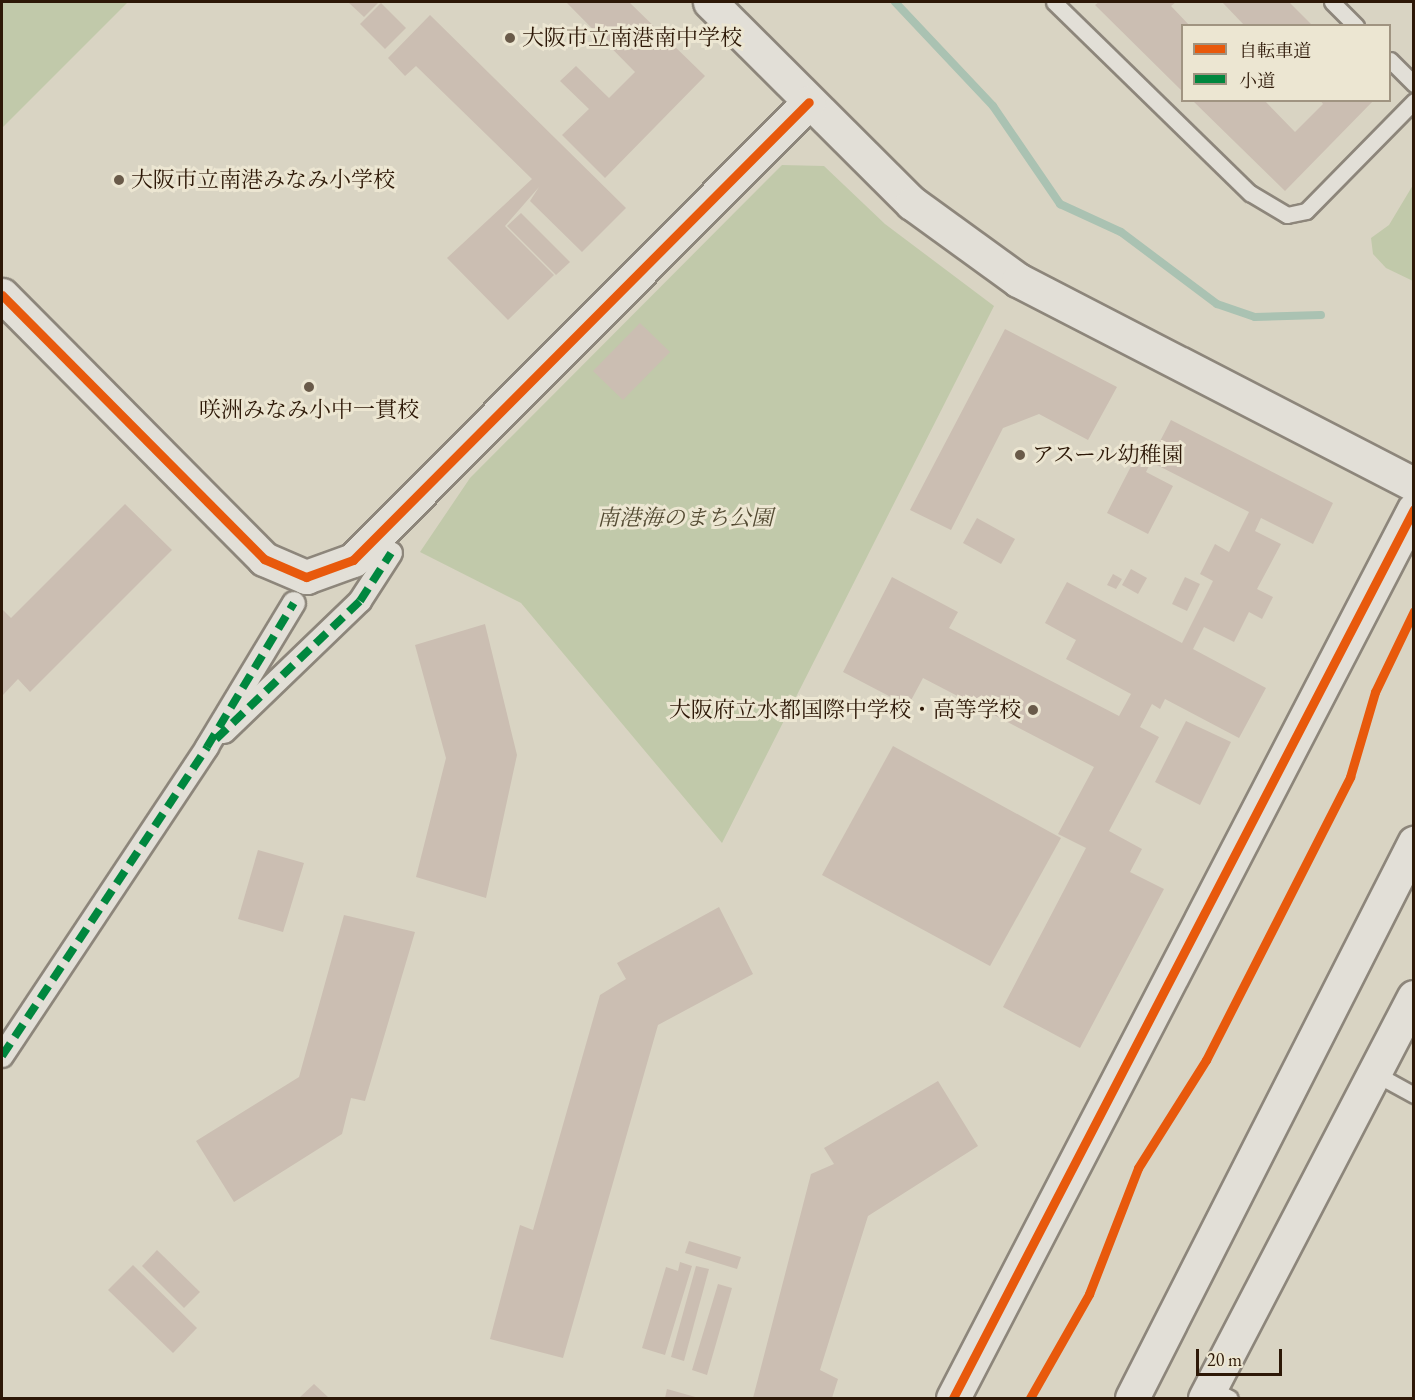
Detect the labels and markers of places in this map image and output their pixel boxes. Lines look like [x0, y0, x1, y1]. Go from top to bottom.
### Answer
place label: 大阪市立南港南中学校 [522, 25, 742, 51]
marker: 大阪市立南港南中学校 [503, 31, 517, 45]
place label: 大阪市立南港みなみ小学校 [131, 167, 395, 193]
marker: 大阪市立南港みなみ小学校 [112, 173, 126, 187]
marker: 咲洲みなみ小中一貫校 [302, 380, 316, 394]
place label: 咲洲みなみ小中一貫校 [199, 397, 419, 423]
place label: アスール幼稚園 [1032, 442, 1185, 468]
marker: アスール幼稚園 [1013, 448, 1027, 462]
place label: 大阪府立水都国際中学校・高等学校 [669, 697, 1021, 723]
marker: 大阪府立水都国際中学校・高等学校 [1026, 703, 1040, 717]

